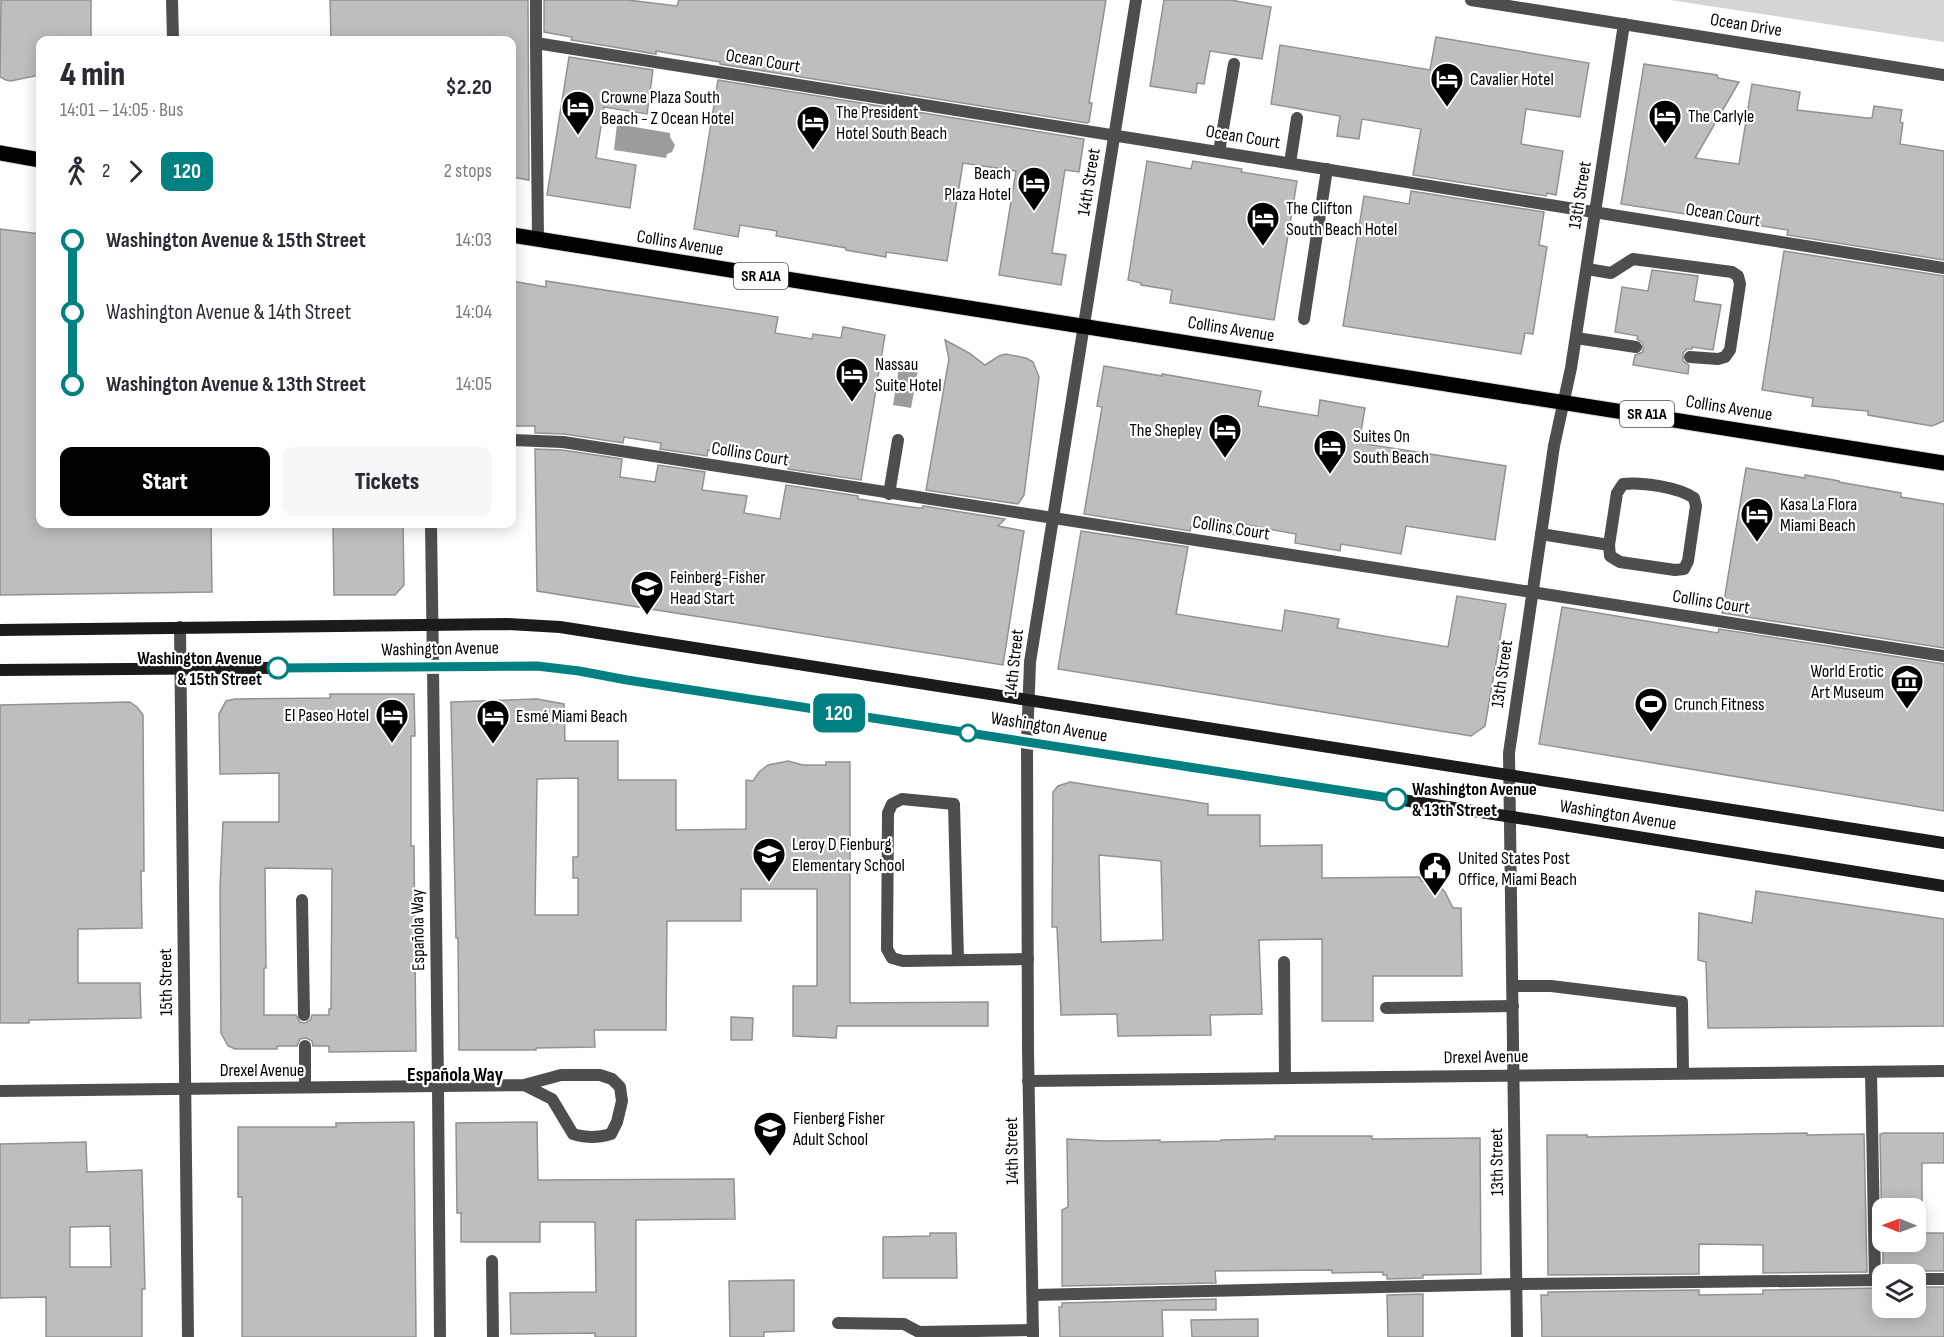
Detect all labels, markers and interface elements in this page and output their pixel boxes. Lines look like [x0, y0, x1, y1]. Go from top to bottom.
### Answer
street label: Ocean Drive [1709, 9, 1783, 41]
street label: Ocean Court [724, 45, 802, 77]
text: 4 min [60, 55, 125, 95]
hotel icon: Cavalier Hotel [1429, 61, 1465, 108]
place label: Cavalier Hotel [1470, 69, 1554, 90]
text: $2.20 [446, 74, 492, 101]
place label: Crowne Plaza South Beach - Z Ocean Hotel [601, 87, 734, 129]
hotel icon: Crowne Plaza South Beach - Z Ocean Hotel [560, 89, 596, 136]
text: 14:01 – 14:05 · Bus [60, 98, 183, 122]
hotel icon: The Carlyle [1647, 98, 1683, 145]
place label: The President Hotel South Beach [836, 102, 947, 144]
hotel icon: The President Hotel South Beach [795, 104, 831, 151]
place label: The Carlyle [1688, 106, 1754, 127]
street label: Ocean Court [1204, 121, 1282, 153]
street label: 14th Street [1073, 146, 1105, 217]
icon: walk [60, 155, 93, 188]
icon: forward [119, 155, 152, 188]
text: 2 [102, 159, 110, 183]
text: 120 [173, 159, 201, 184]
text: 2 stops [444, 159, 492, 183]
street label: 13th Street [1564, 159, 1596, 230]
place label: Beach Plaza Hotel [944, 163, 1011, 205]
hotel icon: Beach Plaza Hotel [1016, 165, 1052, 212]
place label: The Clifton South Beach Hotel [1286, 198, 1397, 240]
street label: Ocean Court [1684, 199, 1762, 231]
hotel icon: The Clifton South Beach Hotel [1245, 200, 1281, 247]
street label: Collins Avenue [635, 226, 725, 260]
text: Washington Avenue & 15th Street [106, 227, 366, 254]
text: 14:03 [456, 228, 492, 252]
road number: SR A1A [734, 263, 788, 289]
text: Washington Avenue & 14th Street [106, 299, 351, 326]
text: 14:04 [456, 300, 492, 324]
street label: Collins Avenue [1186, 312, 1276, 346]
place label: Nassau Suite Hotel [875, 354, 942, 396]
hotel icon: Nassau Suite Hotel [834, 356, 870, 403]
text: Washington Avenue & 13th Street [106, 371, 366, 398]
text: 14:05 [456, 372, 492, 396]
street label: Collins Avenue [1684, 391, 1774, 425]
road number: SR A1A [1620, 401, 1674, 427]
hotel icon: The Shepley [1207, 412, 1243, 459]
place label: The Shepley [1130, 420, 1202, 441]
place label: Suites On South Beach [1353, 426, 1429, 468]
hotel icon: Suites On South Beach [1312, 428, 1348, 475]
street label: Collins Court [710, 438, 791, 471]
button: Start [60, 447, 270, 516]
button: Tickets [282, 447, 492, 516]
place label: Kasa La Flora Miami Beach [1780, 494, 1857, 536]
hotel icon: Kasa La Flora Miami Beach [1739, 496, 1775, 543]
street label: Collins Court [1191, 512, 1272, 545]
place label: Feinberg-Fisher Head Start [670, 567, 765, 609]
school or university icon: Feinberg-Fisher Head Start [629, 569, 665, 616]
street label: Collins Court [1671, 586, 1752, 619]
street label: 14th Street [1000, 628, 1028, 698]
street label: Washington Avenue [381, 637, 499, 661]
street label: 13th Street [1487, 638, 1517, 709]
place label: Washington Avenue & 15th Street [137, 648, 262, 690]
marker: Washington Avenue & 15th Street [267, 657, 289, 679]
place label: World Erotic Art Museum [1810, 661, 1884, 703]
museum icon: World Erotic Art Museum [1889, 663, 1925, 710]
sports icon: Crunch Fitness [1633, 686, 1669, 733]
line badge: 120 [804, 694, 874, 732]
place label: Crunch Fitness [1674, 694, 1764, 715]
hotel icon: El Paseo Hotel [374, 697, 410, 744]
hotel icon: Esmé Miami Beach [475, 698, 511, 745]
text: 120 [825, 701, 853, 726]
place label: El Paseo Hotel [285, 705, 369, 726]
place label: Esmé Miami Beach [516, 706, 627, 727]
street label: Washington Avenue [989, 707, 1109, 747]
unlabelled marker [959, 724, 977, 742]
place label: Washington Avenue & 13th Street [1412, 779, 1537, 821]
marker: Washington Avenue & 13th Street [1385, 788, 1407, 810]
street label: Washington Avenue [1558, 795, 1678, 835]
place label: Leroy D Fienburg Elementary School [792, 834, 905, 876]
school or university icon: Leroy D Fienburg Elementary School [751, 836, 787, 883]
place label: United States Post Office, Miami Beach [1458, 848, 1577, 890]
public building icon: United States Post Office, Miami Beach [1417, 850, 1453, 897]
street label: Española Way [407, 889, 429, 971]
street label: 15th Street [155, 948, 177, 1016]
street label: Drexel Avenue [1443, 1046, 1529, 1068]
street label: Drexel Avenue [220, 1060, 304, 1081]
district label: Española Way [407, 1063, 504, 1087]
place label: Fienberg Fisher Adult School [792, 1108, 885, 1150]
school or university icon: Fienberg Fisher Adult School [752, 1110, 788, 1157]
street label: 14th Street [1001, 1116, 1023, 1185]
street label: 13th Street [1486, 1127, 1508, 1196]
north arrow [1872, 1198, 1926, 1252]
map controls [1872, 1198, 1926, 1318]
button: layers [1872, 1264, 1926, 1318]

